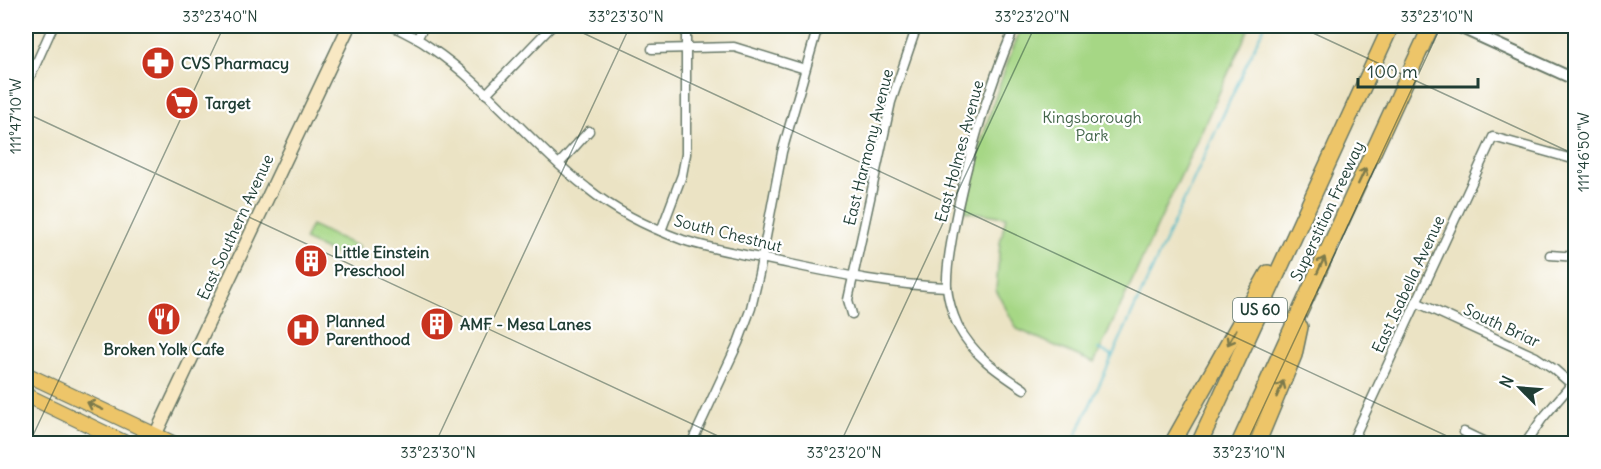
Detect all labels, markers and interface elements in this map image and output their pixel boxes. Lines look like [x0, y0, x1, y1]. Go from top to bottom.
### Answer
text: 33°23'40"N [182, 7, 258, 26]
text: 33°23'30"N [588, 7, 664, 26]
text: 33°23'20"N [994, 7, 1070, 26]
text: 33°23'10"N [1401, 7, 1473, 26]
pharmacy icon: CVS Pharmacy [140, 45, 176, 81]
scale bar [1358, 51, 1478, 89]
place label: CVS Pharmacy [181, 53, 289, 74]
text: 100 m [1367, 60, 1418, 83]
street label: East Harmony Avenue [839, 67, 897, 227]
text: 111°47'10"W [6, 78, 25, 154]
street label: East Holmes Avenue [930, 78, 988, 224]
supermarket icon: Target [164, 85, 200, 121]
place label: Target [205, 93, 251, 114]
park label: Kingsborough Park [1042, 107, 1142, 145]
text: 111°46'50"W [1574, 112, 1593, 192]
street label: Superstition Freeway [1286, 138, 1368, 284]
street label: East Southern Avenue [192, 151, 278, 303]
one-way arrow [1358, 167, 1369, 185]
street label: South Chestnut [672, 210, 785, 256]
street label: East Isabella Avenue [1367, 212, 1449, 356]
place label: Little Einstein Preschool [334, 242, 429, 280]
building icon: Little Einstein Preschool [293, 243, 329, 279]
one-way arrow [1317, 256, 1328, 274]
road number: US 60 [1233, 298, 1287, 322]
street label: South Briar [1461, 299, 1544, 352]
restaurant icon: Broken Yolk Cafe [146, 301, 182, 337]
building icon: AMF - Mesa Lanes [419, 306, 455, 342]
place label: Planned Parenthood [326, 311, 411, 349]
hospital icon: Planned Parenthood [285, 312, 321, 348]
place label: AMF - Mesa Lanes [460, 314, 591, 334]
one-way arrow [1226, 328, 1237, 346]
place label: Broken Yolk Cafe [104, 339, 225, 359]
north arrow [1490, 358, 1550, 418]
text: N [1495, 372, 1518, 391]
one-way arrow [1275, 381, 1286, 399]
one-way arrow [86, 399, 104, 411]
text: 33°23'30"N [400, 443, 476, 462]
text: 33°23'20"N [806, 443, 882, 462]
text: 33°23'10"N [1213, 443, 1285, 462]

